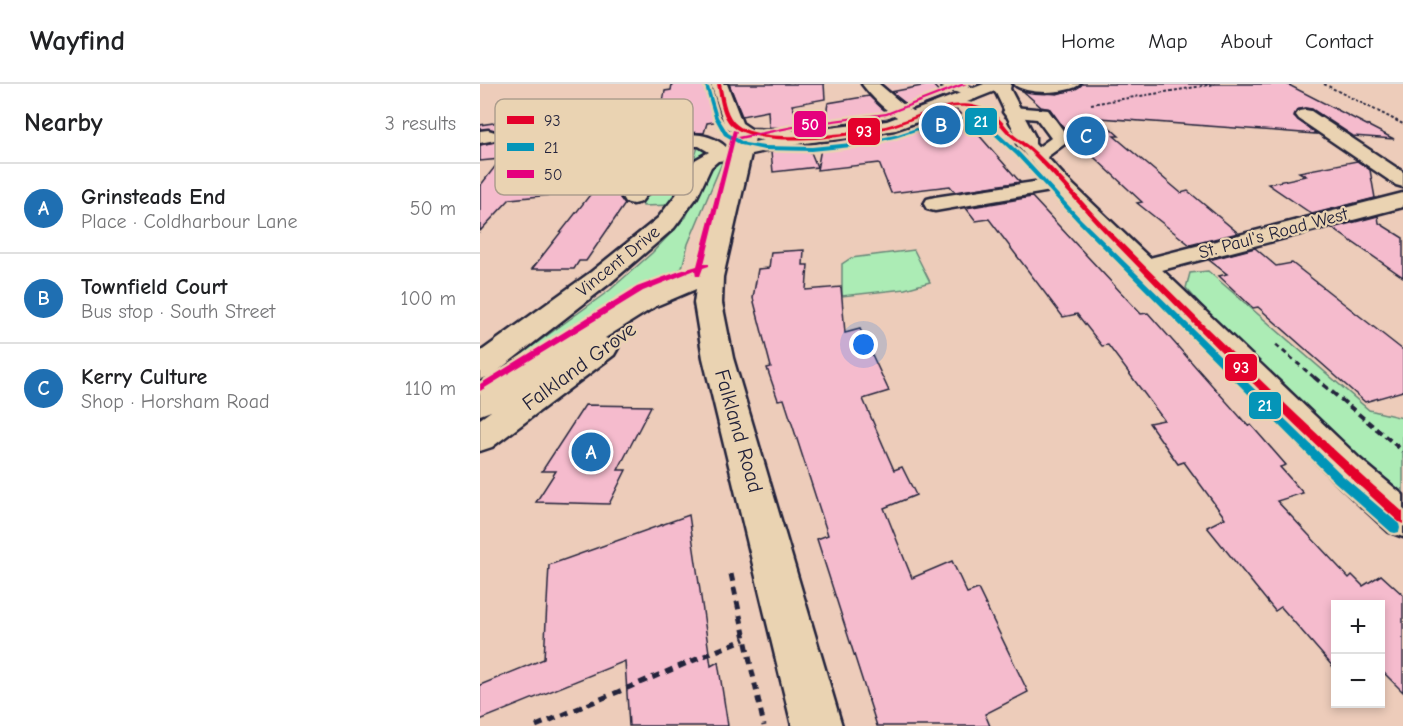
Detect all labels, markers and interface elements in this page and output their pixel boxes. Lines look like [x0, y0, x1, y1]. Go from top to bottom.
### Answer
text: Wayfind [30, 25, 125, 57]
text: Home [1061, 29, 1115, 53]
text: Map [1148, 29, 1188, 53]
text: About [1221, 29, 1272, 53]
text: Contact [1305, 29, 1373, 53]
legend [495, 99, 693, 195]
pin: B [922, 102, 960, 147]
line badge: 21 [964, 107, 998, 136]
text: Nearby [24, 108, 103, 138]
line badge: 50 [793, 110, 827, 138]
text: 3 results [385, 112, 456, 135]
text: 93 [544, 112, 561, 130]
text: 21 [974, 113, 988, 131]
pin: C [1066, 113, 1106, 158]
text: 50 [801, 116, 819, 134]
line badge: 93 [847, 117, 881, 146]
text: 93 [856, 123, 872, 141]
text: 21 [544, 139, 559, 157]
text: 50 [544, 166, 562, 184]
text: Grinsteads End [81, 184, 226, 210]
text: A [38, 197, 49, 220]
text: 50 m [410, 197, 456, 220]
street label: St. Paul's Road West [1196, 203, 1351, 263]
text: Place · Coldharbour Lane [81, 210, 297, 233]
street label: Vincent Drive [572, 221, 664, 301]
text: Townfield Court [81, 274, 228, 300]
text: B [37, 287, 50, 310]
text: 100 m [401, 287, 456, 310]
text: Bus stop · South Street [81, 300, 275, 323]
street label: Falkland Grove [518, 317, 640, 415]
your location [849, 330, 878, 359]
line badge: 93 [1224, 353, 1258, 382]
text: 93 [1233, 359, 1249, 377]
text: Kerry Culture [81, 364, 207, 390]
street label: Falkland Road [710, 367, 768, 495]
text: C [37, 377, 50, 400]
text: 110 m [405, 377, 456, 400]
text: Shop · Horsham Road [81, 390, 270, 413]
line badge: 21 [1248, 391, 1282, 420]
text: 21 [1258, 397, 1272, 415]
pin: A [572, 430, 610, 475]
map controls [1331, 600, 1385, 708]
button: + [1331, 600, 1385, 654]
button: − [1331, 654, 1385, 708]

